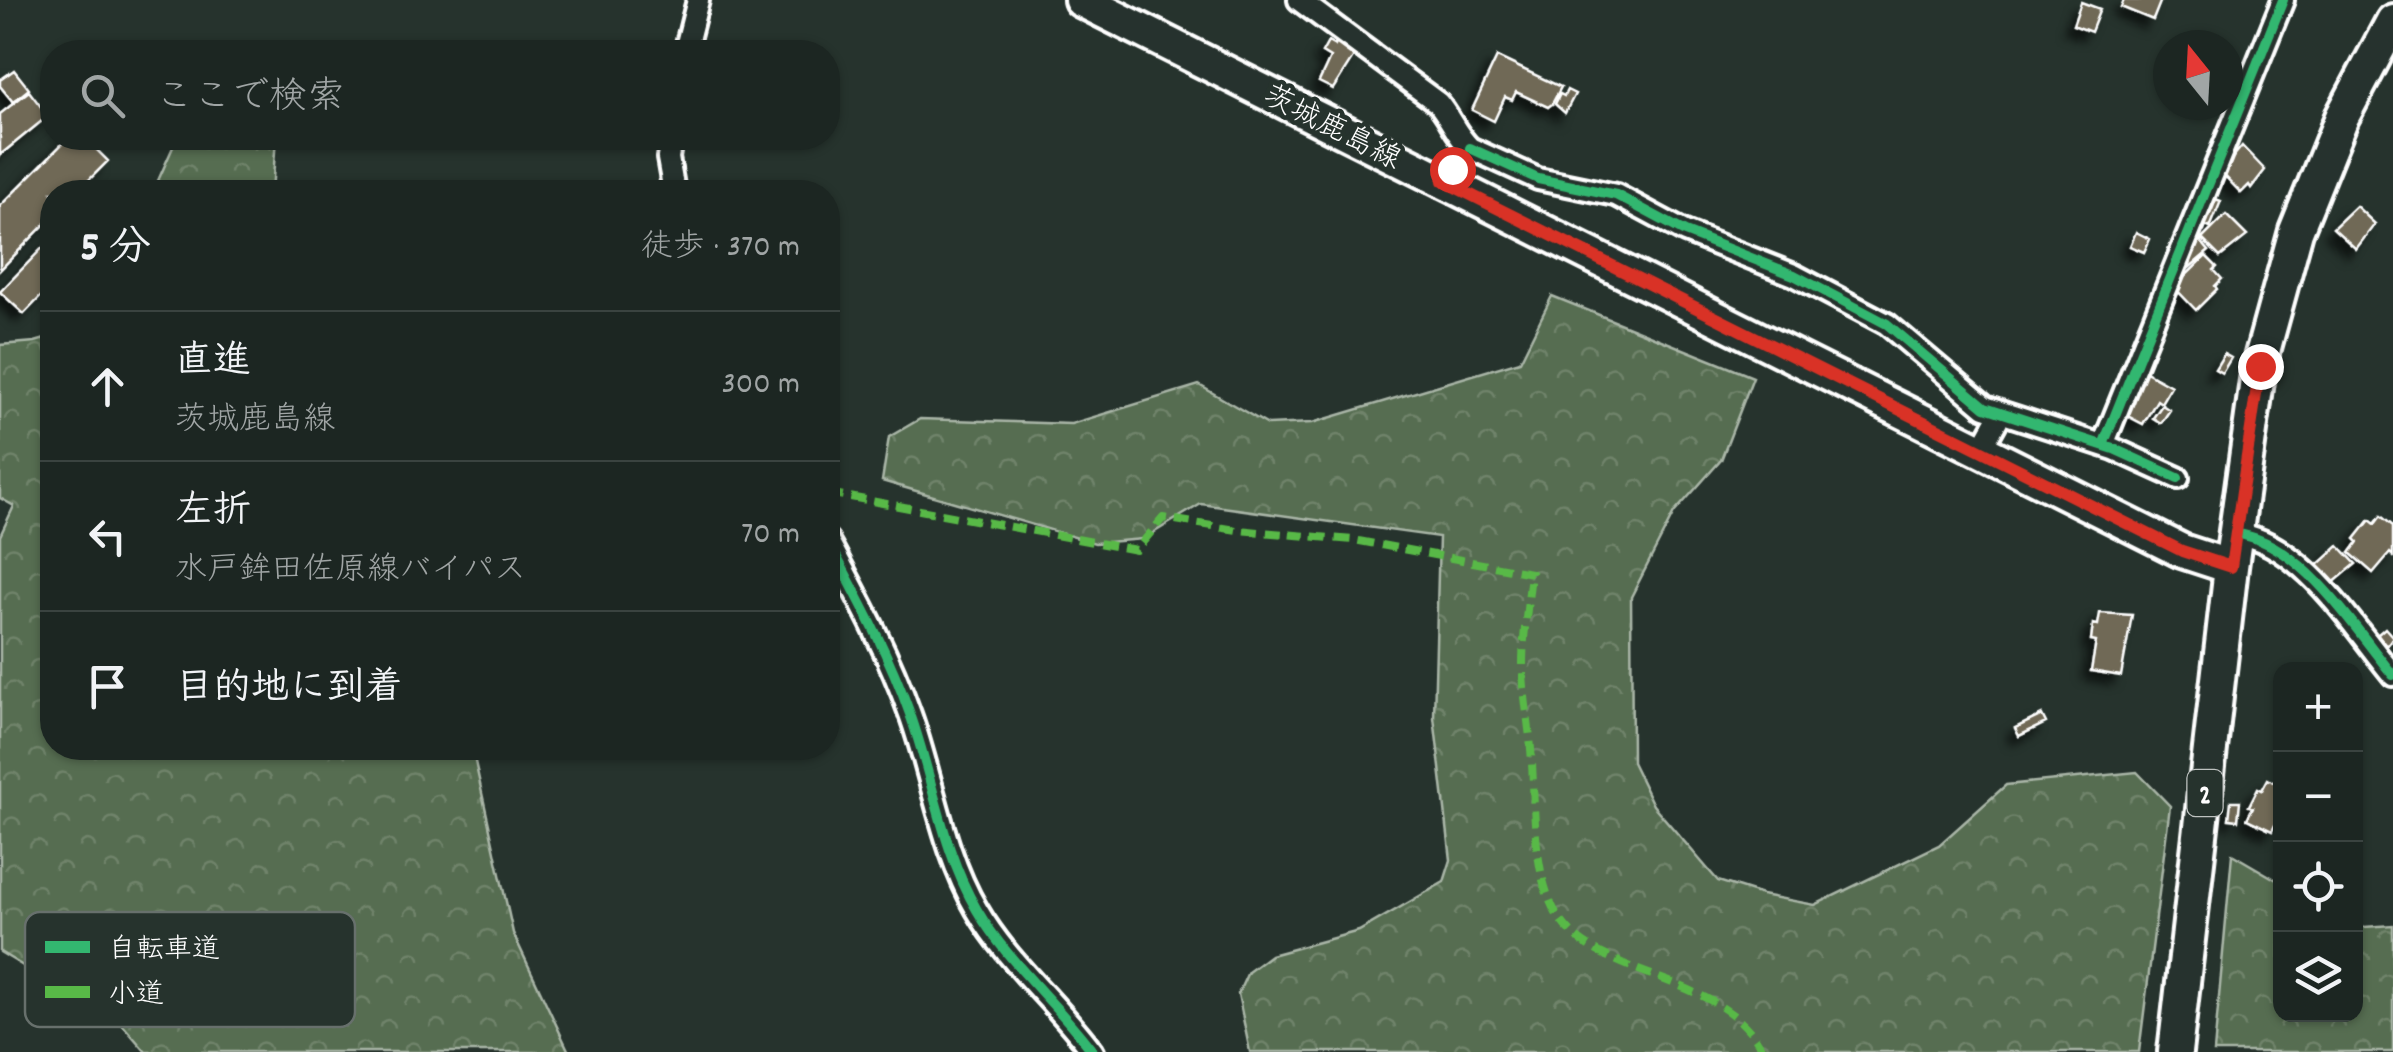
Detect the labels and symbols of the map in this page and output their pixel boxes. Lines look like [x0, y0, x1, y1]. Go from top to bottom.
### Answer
north arrow [2153, 30, 2243, 120]
street label: 茨城鹿島線 [1254, 77, 1408, 183]
route start [1430, 147, 1476, 193]
route end [2238, 344, 2284, 390]
road number: 2 [2188, 770, 2222, 816]
legend [25, 912, 355, 1027]
text: 自転車道 [108, 932, 220, 972]
text: 小道 [108, 977, 164, 1017]

